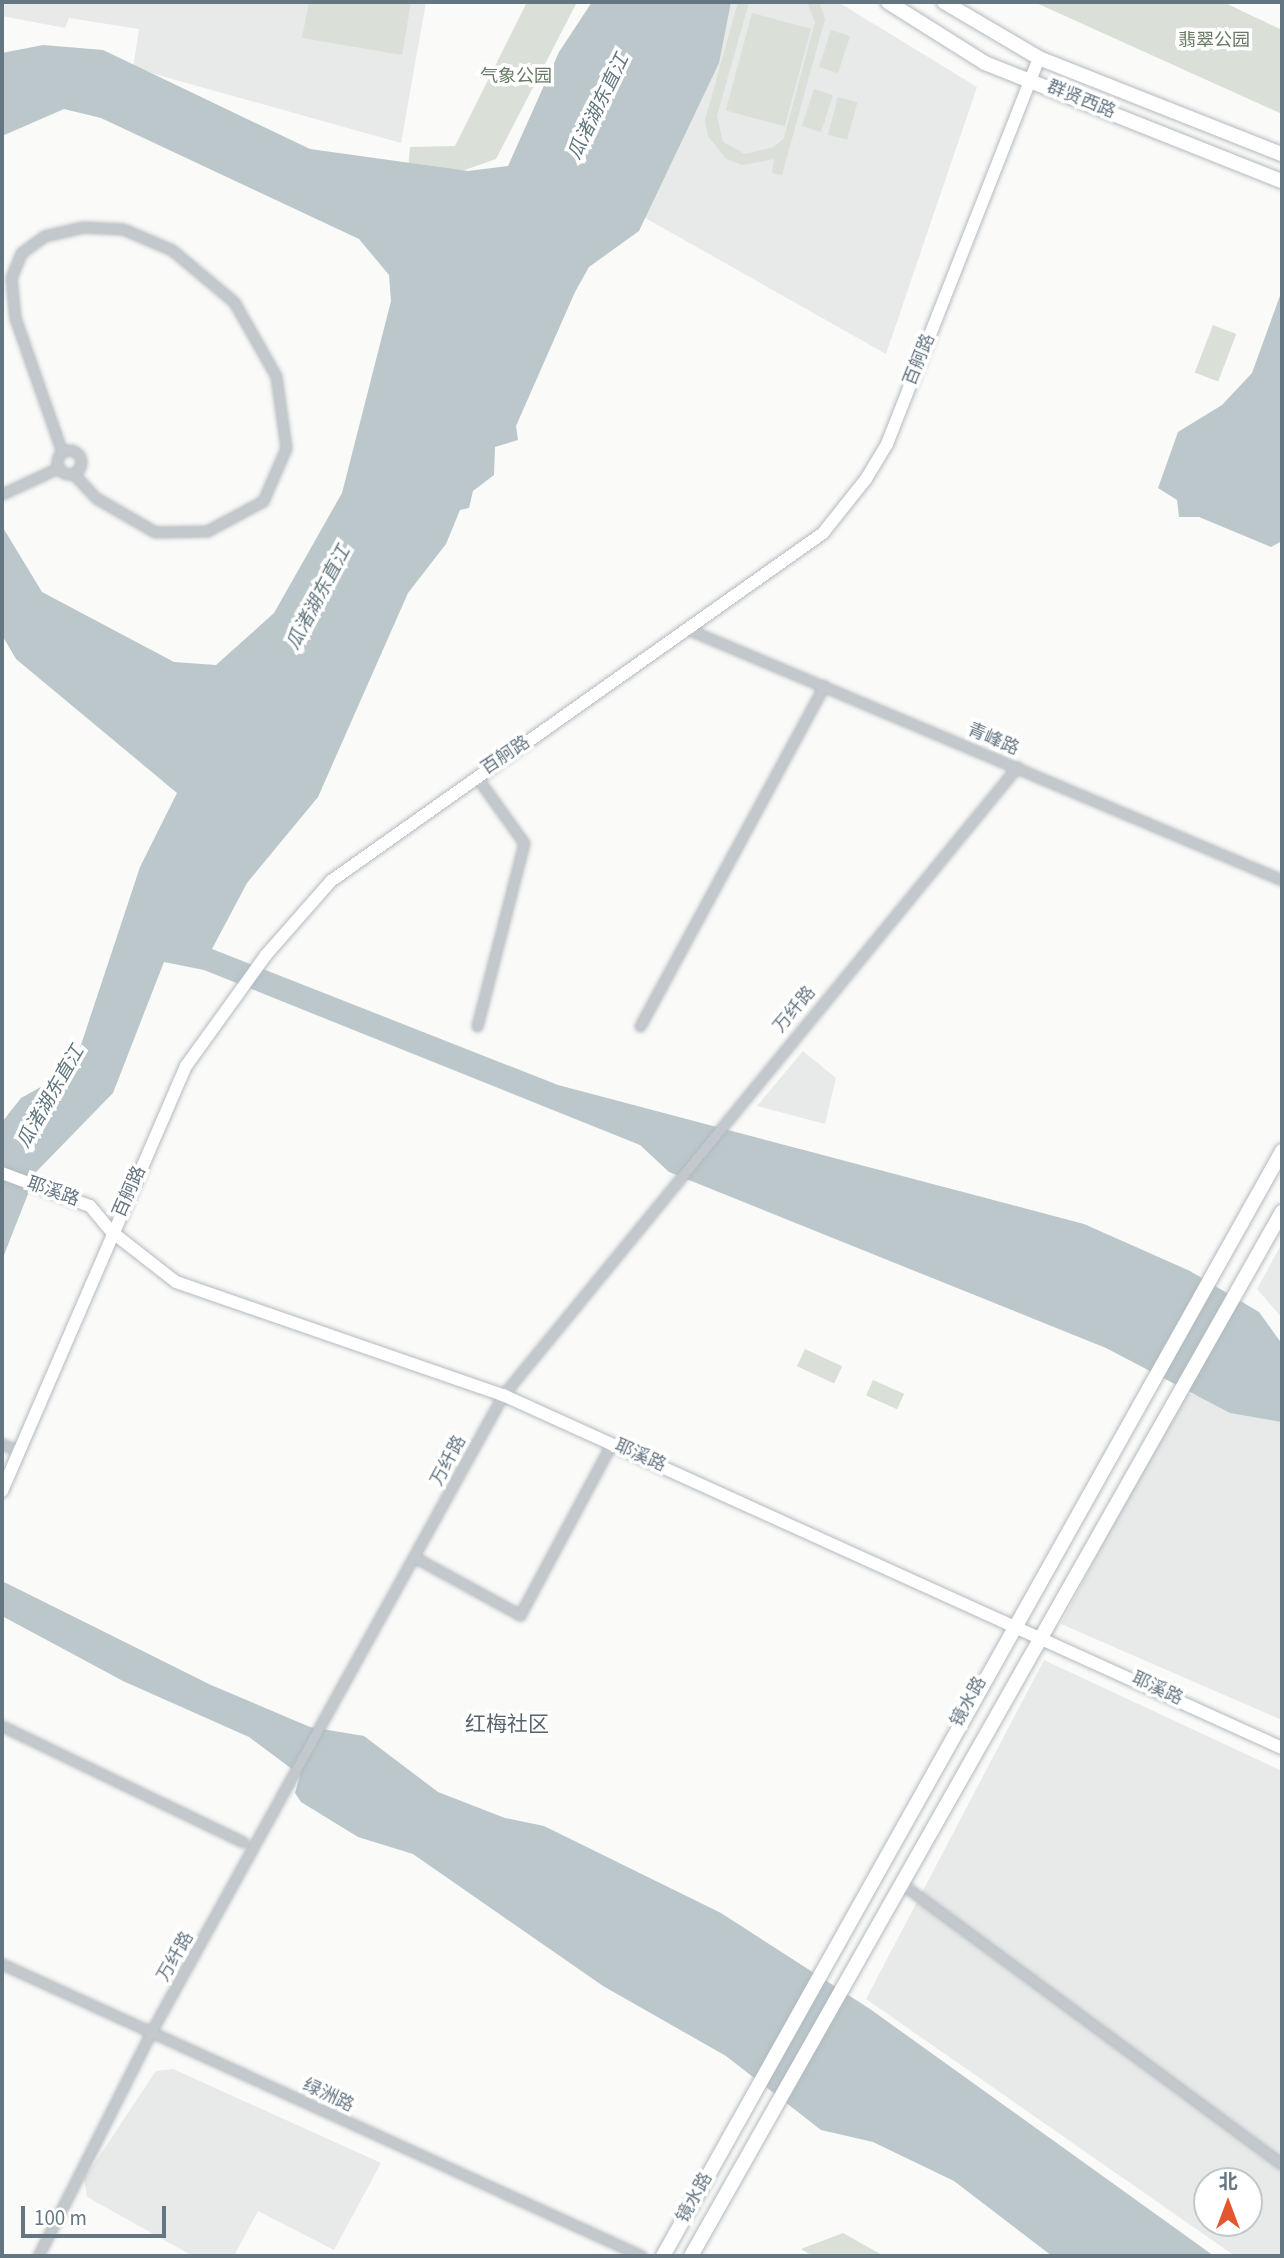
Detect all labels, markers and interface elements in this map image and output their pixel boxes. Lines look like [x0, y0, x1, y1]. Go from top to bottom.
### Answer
park label: 翡翠公园 [1178, 30, 1250, 52]
water label: 瓜渚湖东直江 [564, 51, 634, 163]
park label: 气象公园 [480, 66, 552, 88]
street label: 群贤西路 [1044, 77, 1118, 123]
street label: 百舸路 [900, 331, 940, 389]
water label: 瓜渚湖东直江 [282, 542, 356, 654]
street label: 青峰路 [964, 720, 1022, 760]
street label: 百舸路 [478, 732, 534, 780]
street label: 万纤路 [769, 982, 821, 1038]
water label: 瓜渚湖东直江 [13, 1042, 89, 1152]
street label: 百舸路 [109, 1163, 151, 1221]
street label: 耶溪路 [24, 1173, 82, 1211]
street label: 万纤路 [427, 1432, 471, 1490]
street label: 耶溪路 [611, 1435, 669, 1477]
street label: 耶溪路 [1128, 1668, 1186, 1710]
street label: 镜水路 [946, 1673, 992, 1731]
district label: 红梅社区 [465, 1711, 549, 1737]
street label: 万纤路 [153, 1928, 199, 1986]
street label: 绿洲路 [299, 2075, 357, 2117]
north arrow [1193, 2167, 1263, 2237]
street label: 镜水路 [672, 2169, 718, 2227]
text: 北 [1218, 2169, 1238, 2196]
scale bar [24, 2192, 170, 2236]
text: 100 m [34, 2203, 87, 2233]

